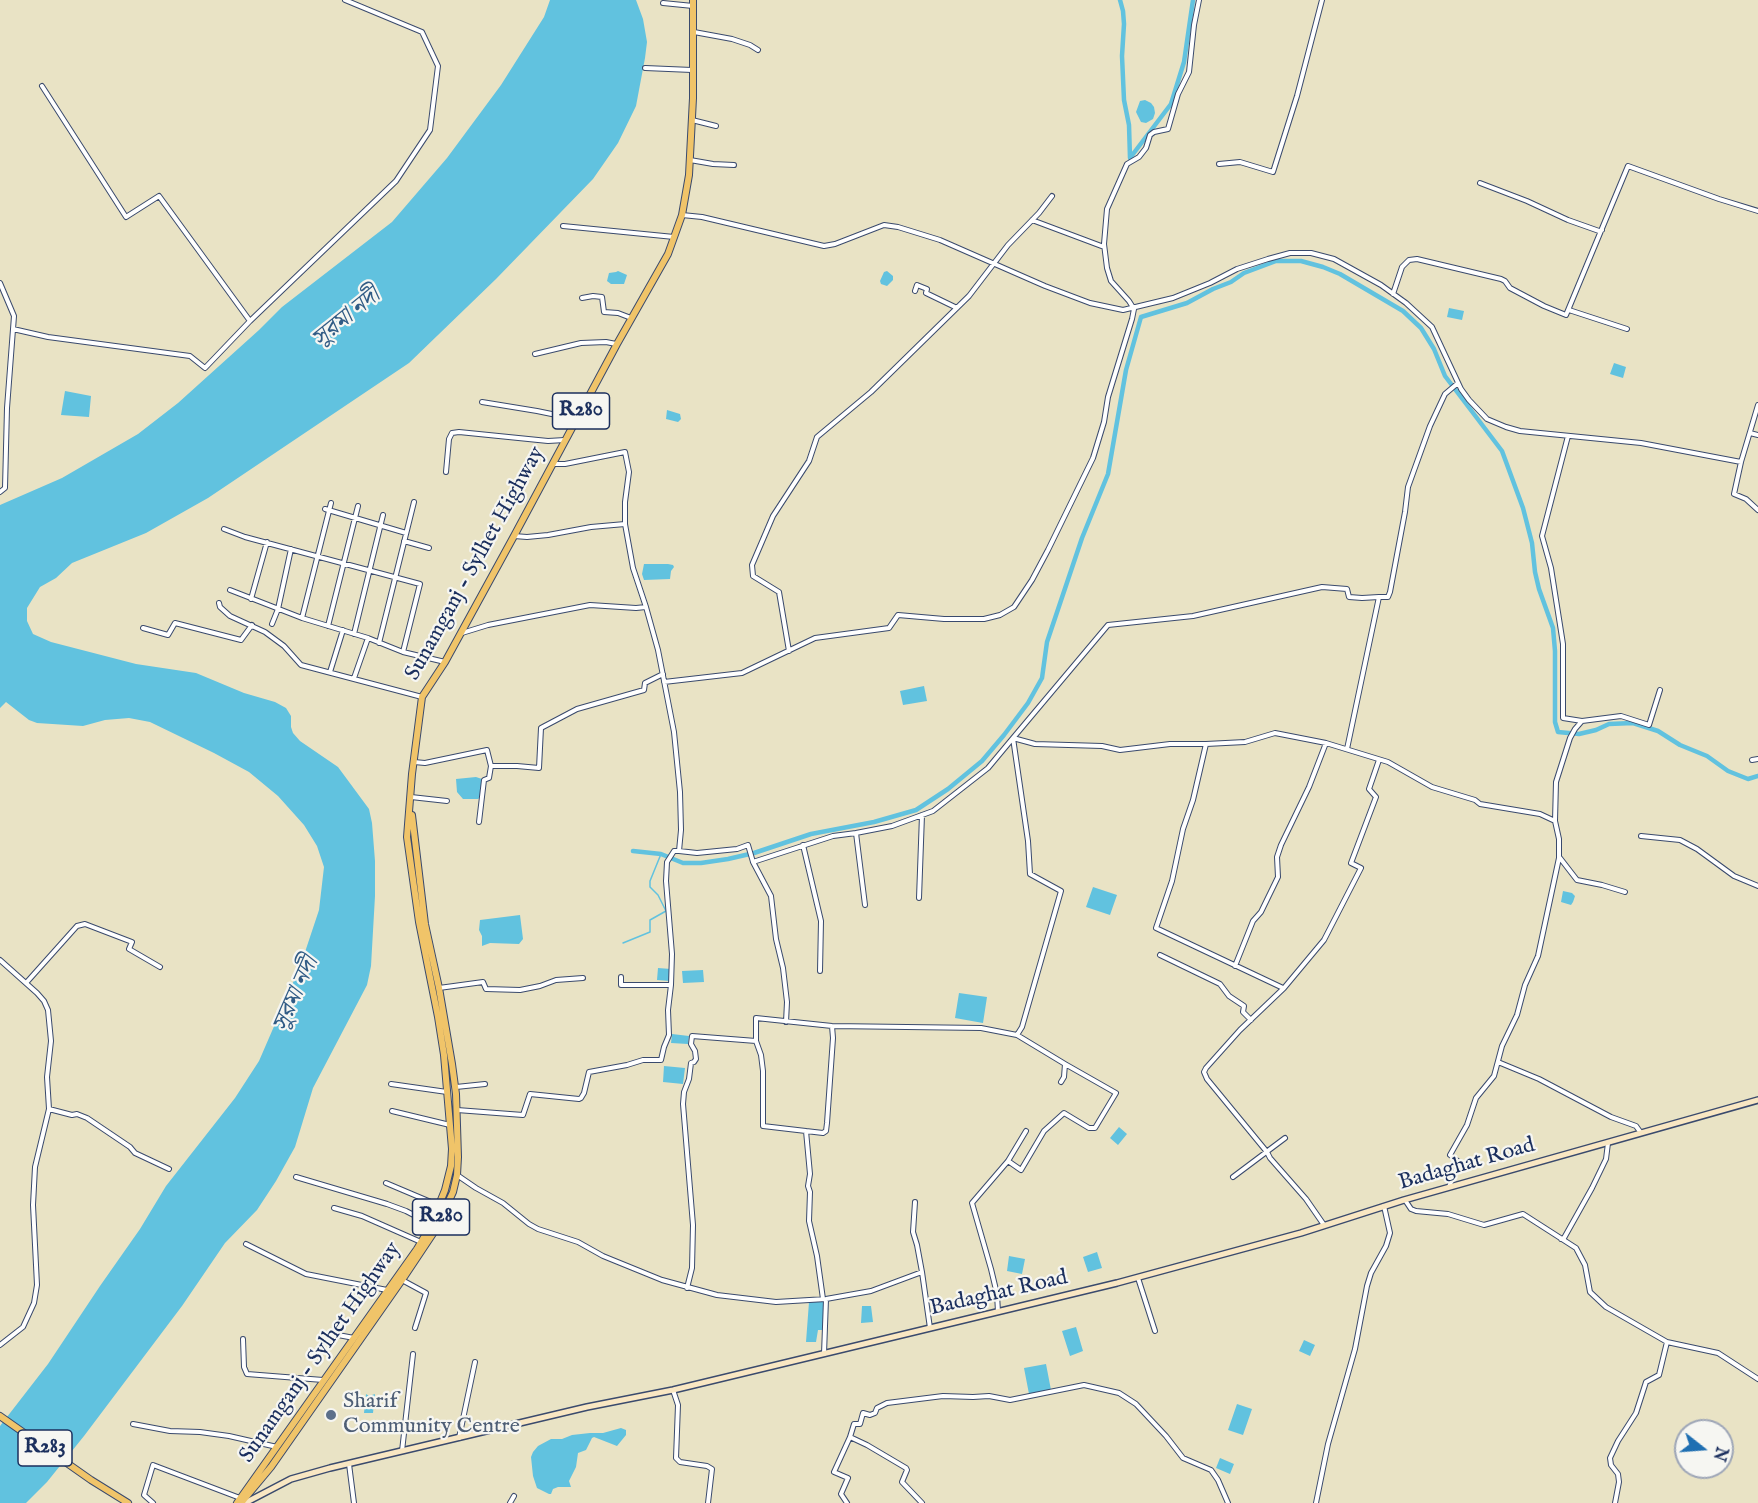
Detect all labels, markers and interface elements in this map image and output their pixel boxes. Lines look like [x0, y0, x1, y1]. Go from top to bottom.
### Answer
water label: সুরমা নদী [307, 283, 387, 355]
road number: R280 [552, 393, 610, 429]
street label: Sunamganj - Sylhet Highway [401, 442, 551, 686]
water label: সুরমা নদী [268, 953, 326, 1037]
street label: Badaghat Road [1396, 1133, 1538, 1197]
road number: R280 [412, 1199, 470, 1235]
street label: Sunamganj - Sylhet Highway [235, 1238, 407, 1468]
street label: Badaghat Road [928, 1265, 1070, 1323]
place label: Sharif Community Centre [343, 1389, 520, 1440]
marker: Sharif Community Centre [324, 1408, 338, 1422]
north arrow [1674, 1419, 1734, 1479]
road number: R283 [18, 1430, 72, 1466]
text: N [1708, 1444, 1731, 1463]

